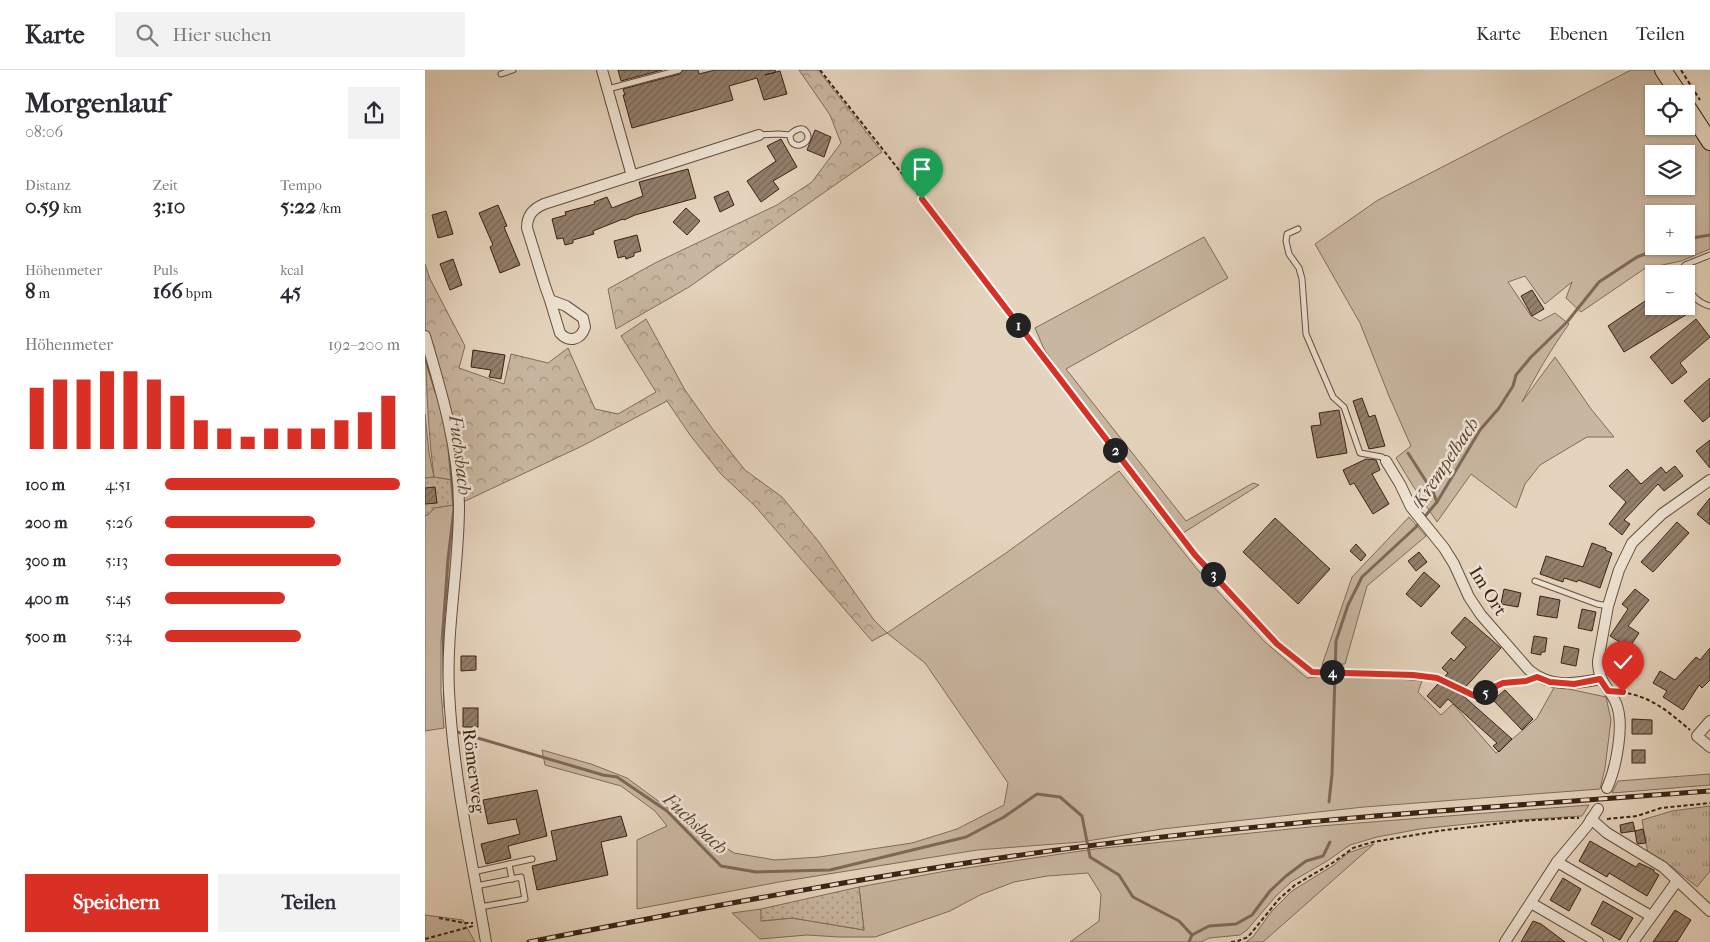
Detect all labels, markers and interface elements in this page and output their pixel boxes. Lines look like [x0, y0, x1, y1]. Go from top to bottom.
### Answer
search box [115, 12, 465, 57]
text: Karte [25, 21, 85, 49]
icon: search [133, 21, 161, 49]
text: Hier suchen [173, 24, 272, 46]
text: Karte [1476, 24, 1521, 45]
text: Ebenen [1549, 24, 1608, 45]
text: Teilen [1636, 24, 1685, 45]
map controls [1645, 85, 1695, 315]
button: locate [1645, 85, 1695, 135]
text: Morgenlauf [25, 86, 167, 119]
button: share [348, 87, 400, 139]
text: 08:06 [25, 122, 63, 141]
button: layers [1645, 145, 1695, 195]
pin [901, 148, 943, 199]
icon: arrive [908, 155, 936, 183]
text: Distanz [25, 177, 71, 194]
text: Zeit [153, 177, 178, 194]
text: Tempo [280, 177, 322, 194]
text: 0.59 [25, 194, 60, 218]
text: 3:10 [153, 194, 185, 218]
text: 5:22 [280, 194, 316, 218]
text: km [60, 200, 82, 217]
text: /km [316, 200, 341, 217]
button: + [1645, 205, 1695, 255]
text: Höhenmeter [25, 262, 102, 279]
text: Puls [153, 262, 178, 279]
text: kcal [280, 262, 304, 279]
button: − [1645, 265, 1695, 315]
text: 8 [25, 279, 36, 303]
text: 166 [153, 279, 183, 303]
text: 45 [280, 279, 301, 303]
text: m [36, 285, 50, 302]
text: bpm [183, 285, 212, 302]
pin: 1 [1005, 312, 1031, 338]
text: 1 [1016, 317, 1021, 334]
text: Höhenmeter [25, 335, 113, 354]
text: 192–200 m [328, 335, 400, 354]
water label: Fuchsbach [444, 413, 476, 496]
water label: Krempelbach [1407, 414, 1484, 513]
pin: 2 [1103, 438, 1127, 462]
text: 2 [1112, 442, 1119, 459]
text: 100 m [25, 475, 65, 494]
text: 4:51 [105, 475, 131, 494]
text: 200 m [25, 513, 68, 532]
text: 5:26 [105, 513, 133, 532]
text: 300 m [25, 551, 66, 570]
text: 5:13 [105, 551, 128, 570]
pin: 3 [1201, 562, 1225, 586]
street label: Im Ort [1464, 563, 1511, 620]
text: 3 [1211, 566, 1216, 583]
text: 400 m [25, 589, 69, 608]
text: 5:45 [105, 589, 132, 608]
text: 500 m [25, 627, 66, 646]
text: 5:34 [105, 627, 132, 646]
pin [1602, 641, 1644, 692]
icon: check [1609, 648, 1637, 676]
pin: 4 [1319, 660, 1345, 684]
text: 4 [1328, 664, 1337, 681]
pin: 5 [1473, 680, 1497, 704]
text: 5 [1482, 684, 1489, 701]
street label: Römerweg [458, 728, 489, 815]
water label: Fuchsbach [658, 788, 732, 859]
button: Speichern [25, 874, 208, 932]
button: Teilen [218, 874, 400, 932]

